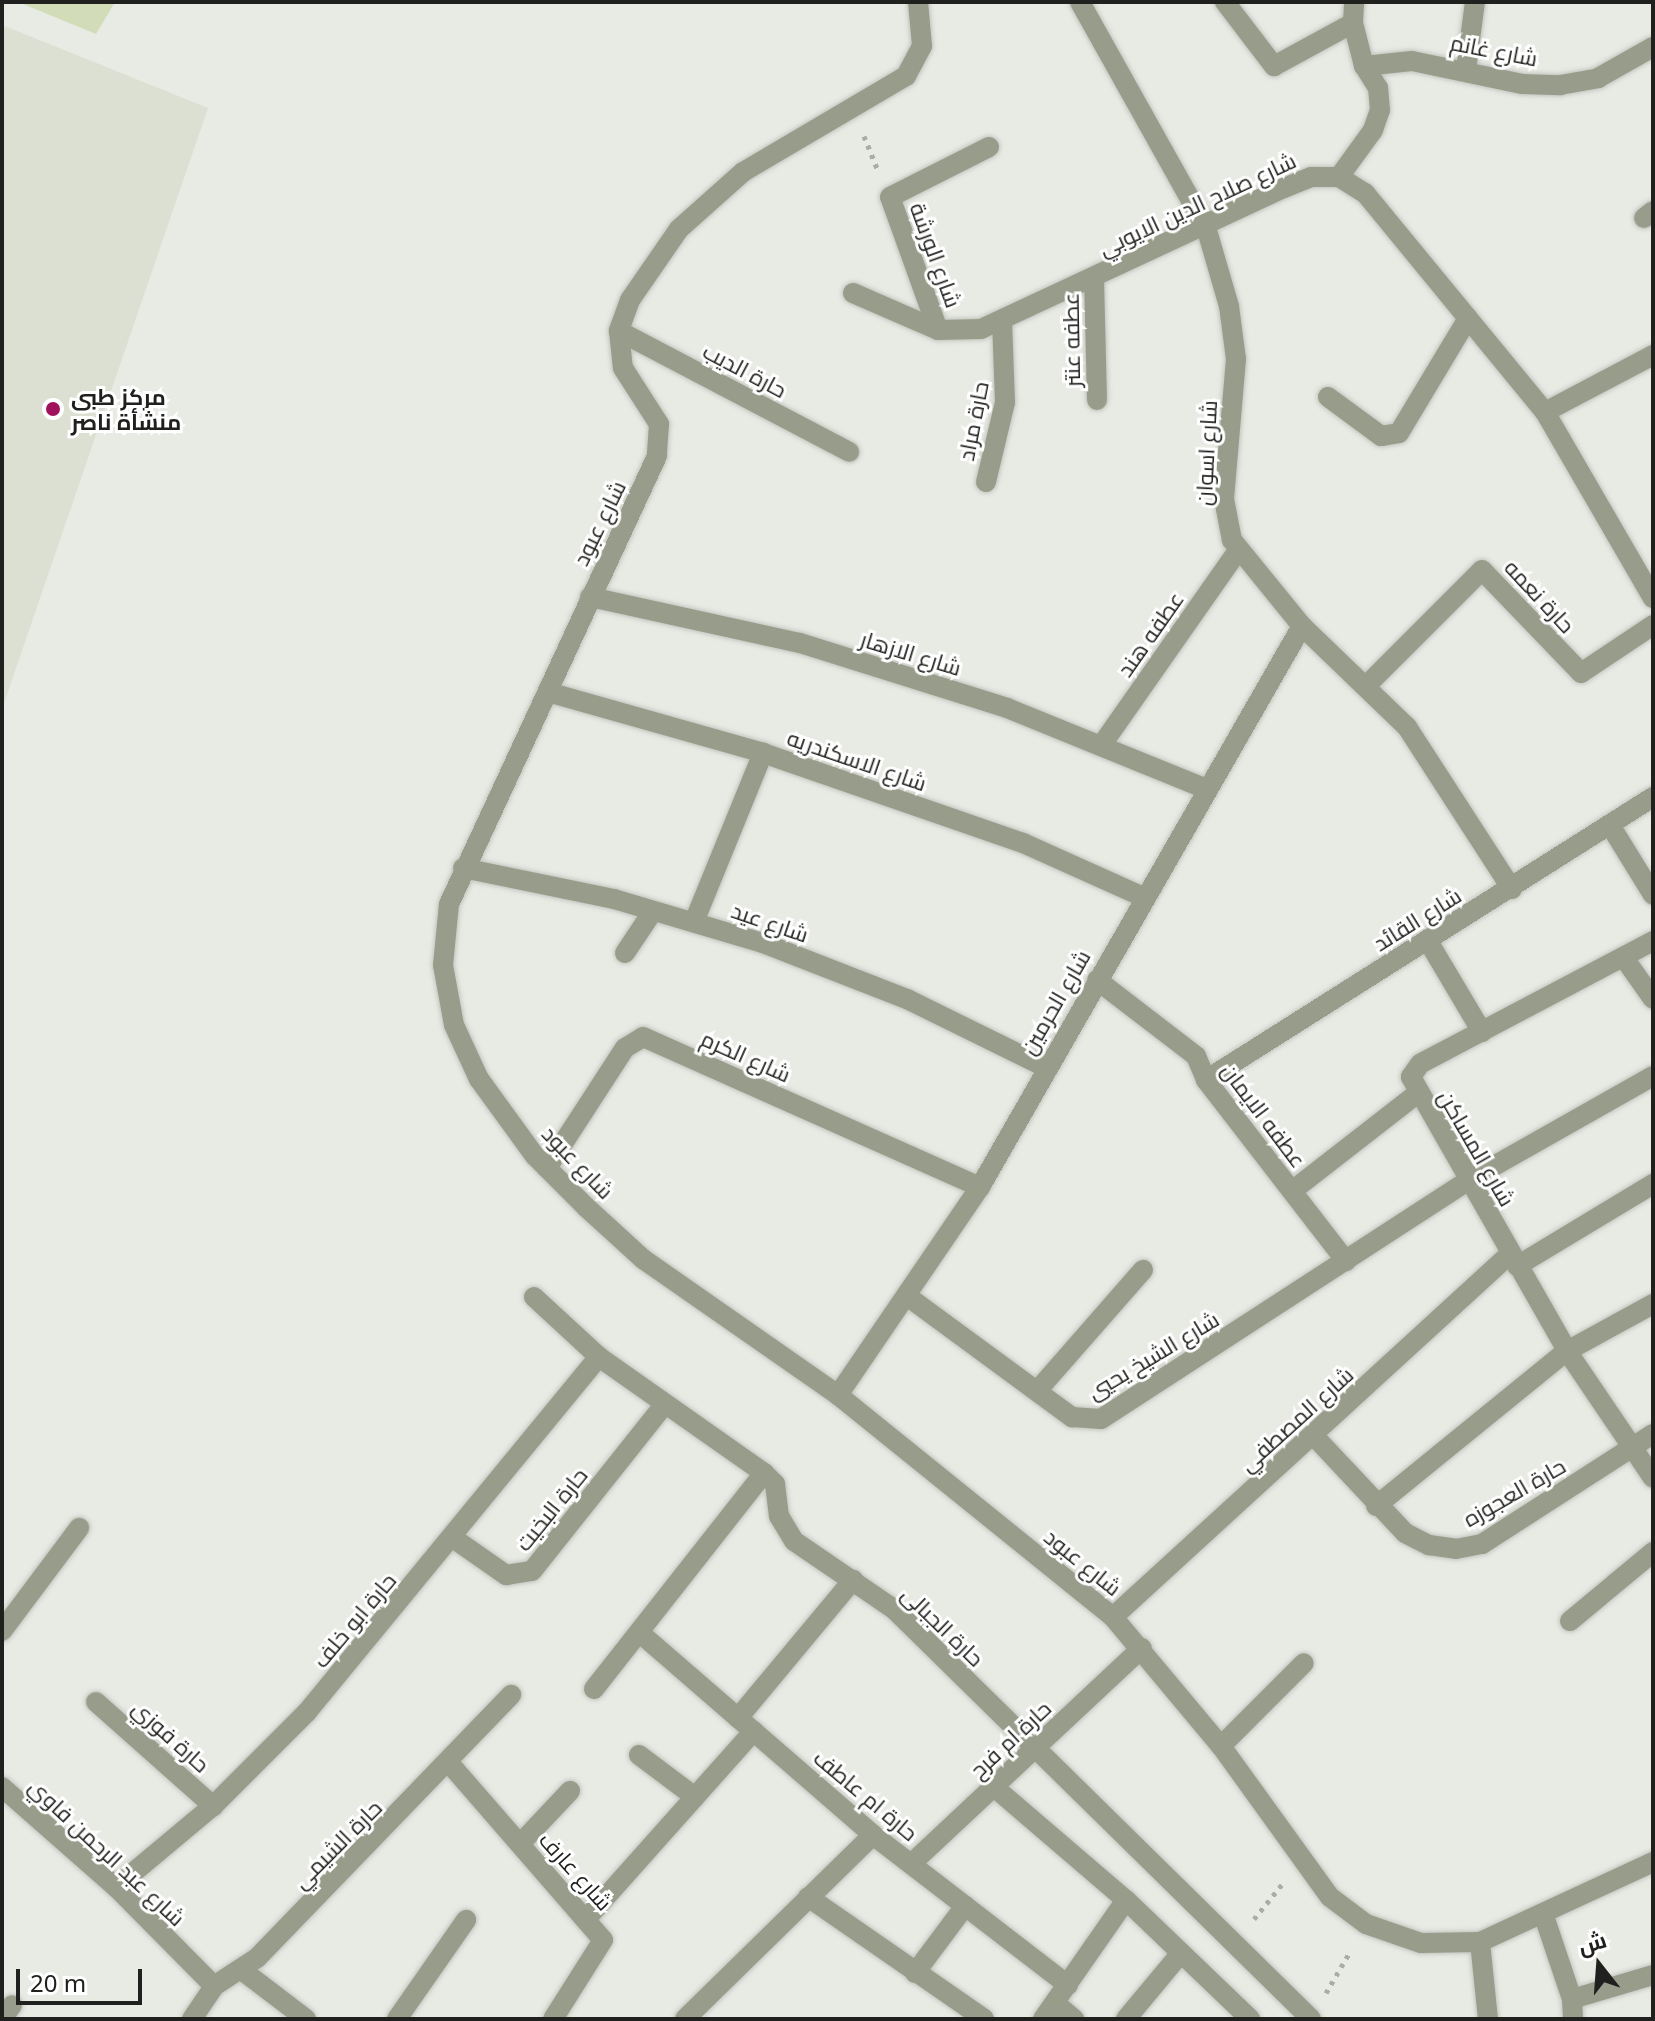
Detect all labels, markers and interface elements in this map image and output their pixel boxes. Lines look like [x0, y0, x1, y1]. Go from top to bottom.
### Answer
street label: شارع غانم [1448, 29, 1540, 71]
street label: شارع صلاح الدين الايوبي [1094, 147, 1300, 261]
street label: شارع الورشة [905, 199, 967, 311]
street label: عطفه عنتر [1057, 292, 1085, 388]
street label: حارة الديب [699, 337, 791, 403]
street label: حارة مراد [952, 379, 994, 463]
place label: مركز طبى منشأة ناصر [71, 383, 181, 434]
marker: مركز طبى منشأة ناصر [42, 398, 64, 420]
street label: شارع اسوان [1190, 400, 1222, 506]
street label: شارع عبود [567, 476, 631, 570]
street label: حارة نعمه [1499, 554, 1581, 638]
street label: عطفه هند [1111, 586, 1189, 682]
street label: شارع الازهار [857, 625, 965, 681]
street label: شارع الاسكندريه [784, 724, 930, 796]
street label: شارع القائد [1368, 882, 1466, 956]
street label: شارع عيد [728, 897, 812, 947]
street label: شارع الحرمين [1015, 945, 1095, 1059]
street label: شارع الكرم [697, 1025, 795, 1087]
street label: عطفه الايمان [1216, 1058, 1312, 1172]
street label: شارع المساكن [1433, 1085, 1521, 1211]
street label: شارع عبود [537, 1120, 619, 1204]
street label: شارع الشيخ يحيي [1082, 1305, 1224, 1405]
street label: شارع المصطفي [1234, 1361, 1358, 1477]
street label: حارة العجوزه [1458, 1452, 1570, 1532]
street label: حارة البخيت [510, 1462, 592, 1556]
street label: شارع عبود [1039, 1523, 1127, 1601]
street label: حارة ابو خلف [307, 1567, 401, 1673]
street label: حارة الجبالى [897, 1580, 989, 1672]
street label: حارة فوزي [127, 1695, 215, 1777]
street label: حارة ام فرح [964, 1695, 1056, 1783]
street label: حارة ام عاطف [809, 1744, 923, 1846]
street label: شارع عبد الرحمن فاوي [24, 1773, 190, 1931]
street label: حارة الشيمي [287, 1794, 387, 1894]
street label: شارع عارف [534, 1826, 618, 1916]
text: ش [1574, 1924, 1610, 1961]
north arrow [1559, 1925, 1639, 2005]
scale bar [20, 1953, 146, 2003]
text: 20 m [30, 1966, 86, 1999]

